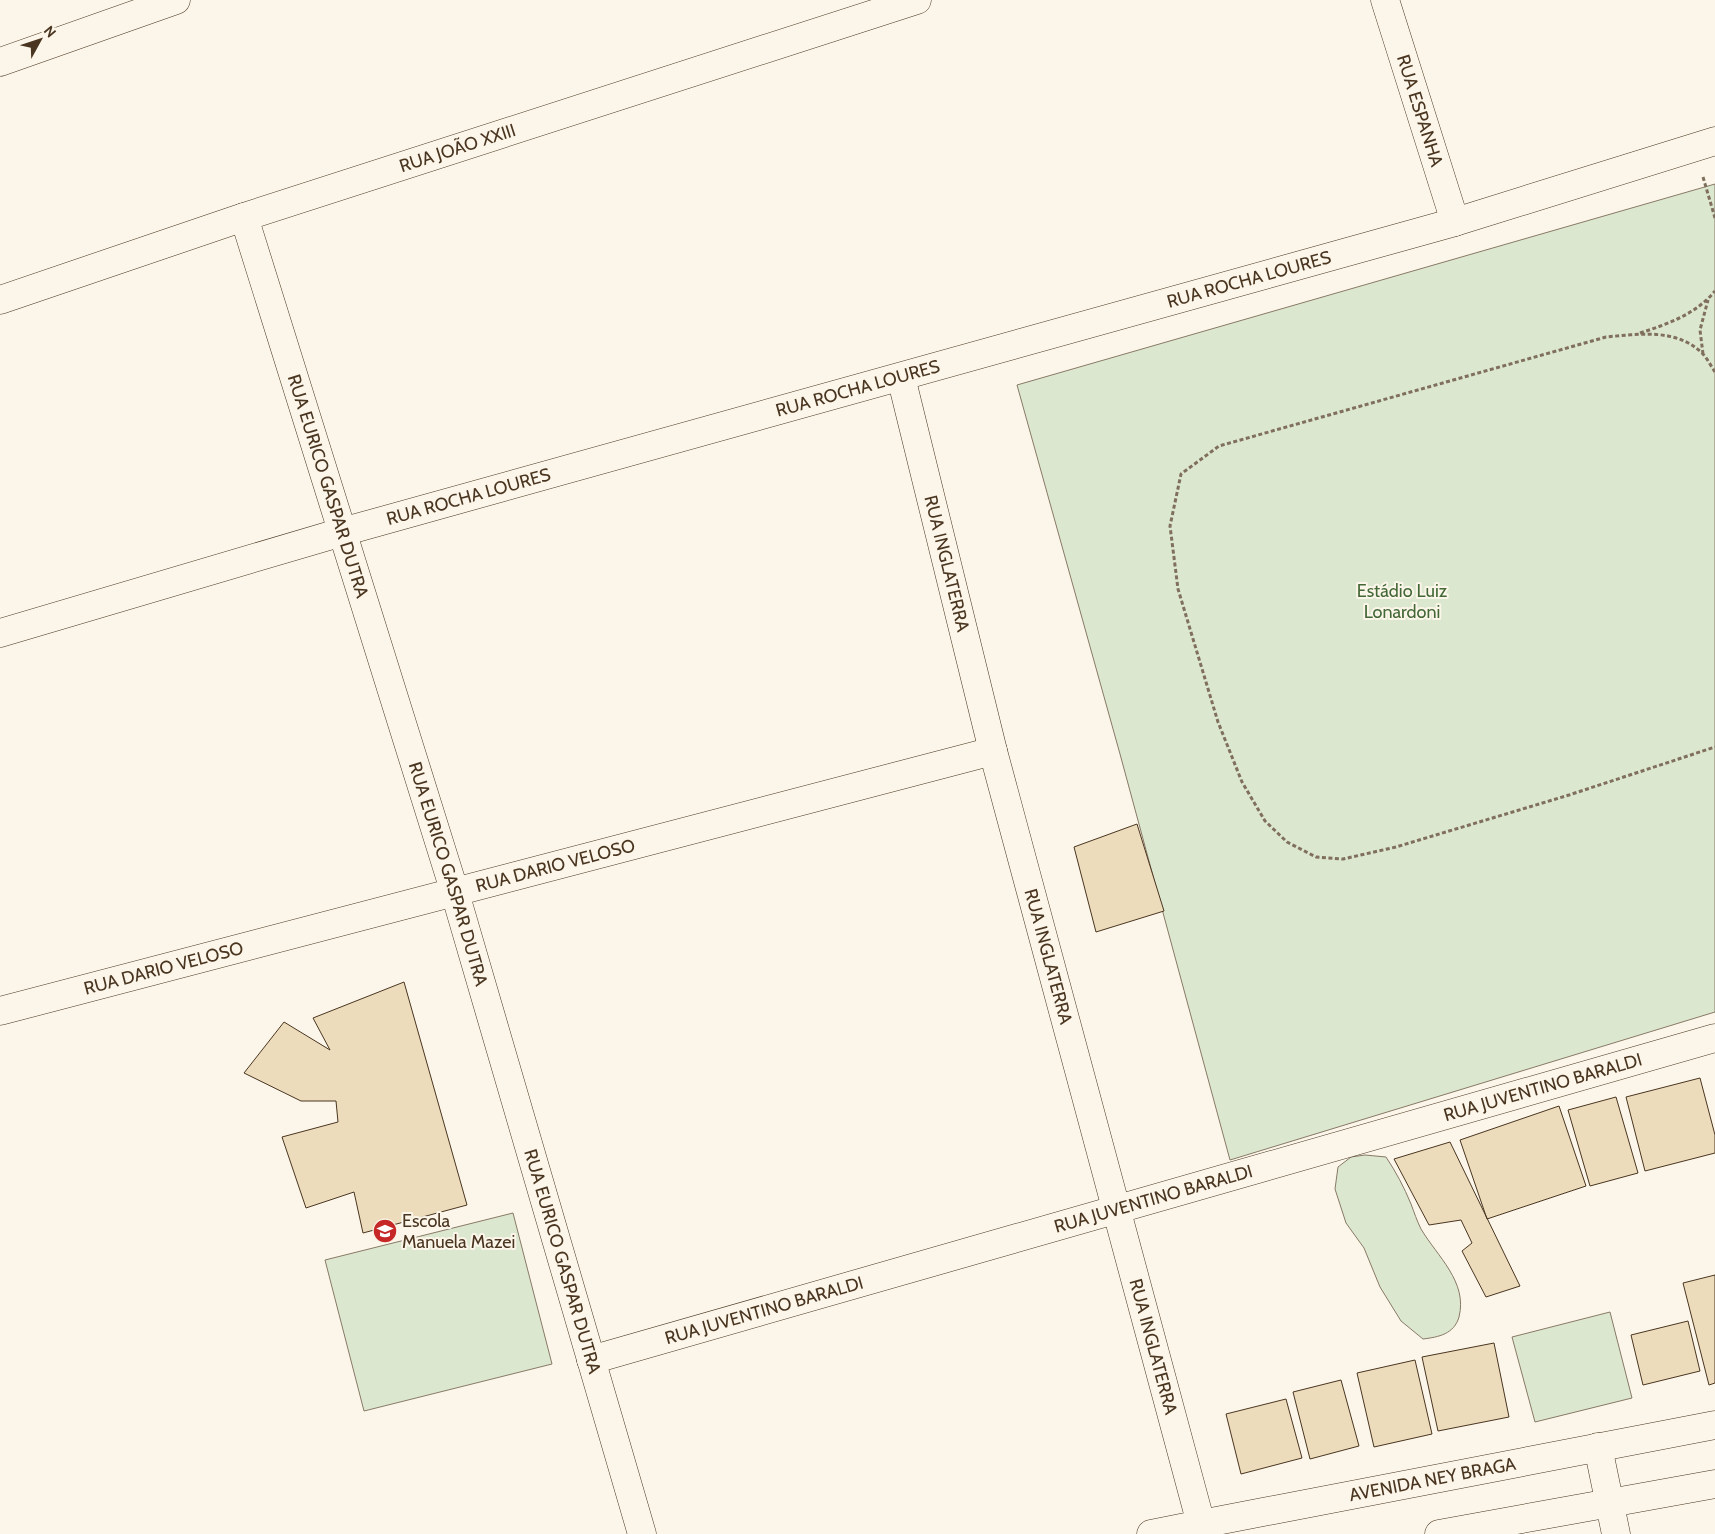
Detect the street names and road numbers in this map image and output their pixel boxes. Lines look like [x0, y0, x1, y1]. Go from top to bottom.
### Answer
street label: RUA ESPANHA [1392, 52, 1448, 169]
street label: RUA JOÃO XXIII [396, 119, 518, 177]
street label: RUA ROCHA LOURES [1164, 246, 1333, 313]
street label: RUA ROCHA LOURES [773, 355, 942, 422]
street label: RUA EURICO GASPAR DUTRA [283, 372, 373, 601]
street label: RUA ROCHA LOURES [384, 463, 553, 530]
street label: RUA INGLATERRA [919, 493, 974, 634]
street label: RUA EURICO GASPAR DUTRA [404, 759, 493, 989]
street label: RUA DARIO VELOSO [473, 834, 637, 897]
street label: RUA INGLATERRA [1020, 886, 1077, 1027]
street label: RUA DARIO VELOSO [81, 937, 246, 1000]
street label: RUA JUVENTINO BARALDI [1441, 1048, 1644, 1126]
street label: RUA EURICO GASPAR DUTRA [519, 1147, 606, 1376]
street label: RUA JUVENTINO BARALDI [1052, 1160, 1255, 1238]
street label: RUA JUVENTINO BARALDI [662, 1272, 866, 1349]
street label: RUA INGLATERRA [1125, 1276, 1182, 1417]
street label: AVENIDA NEY BRAGA [1347, 1453, 1518, 1506]

